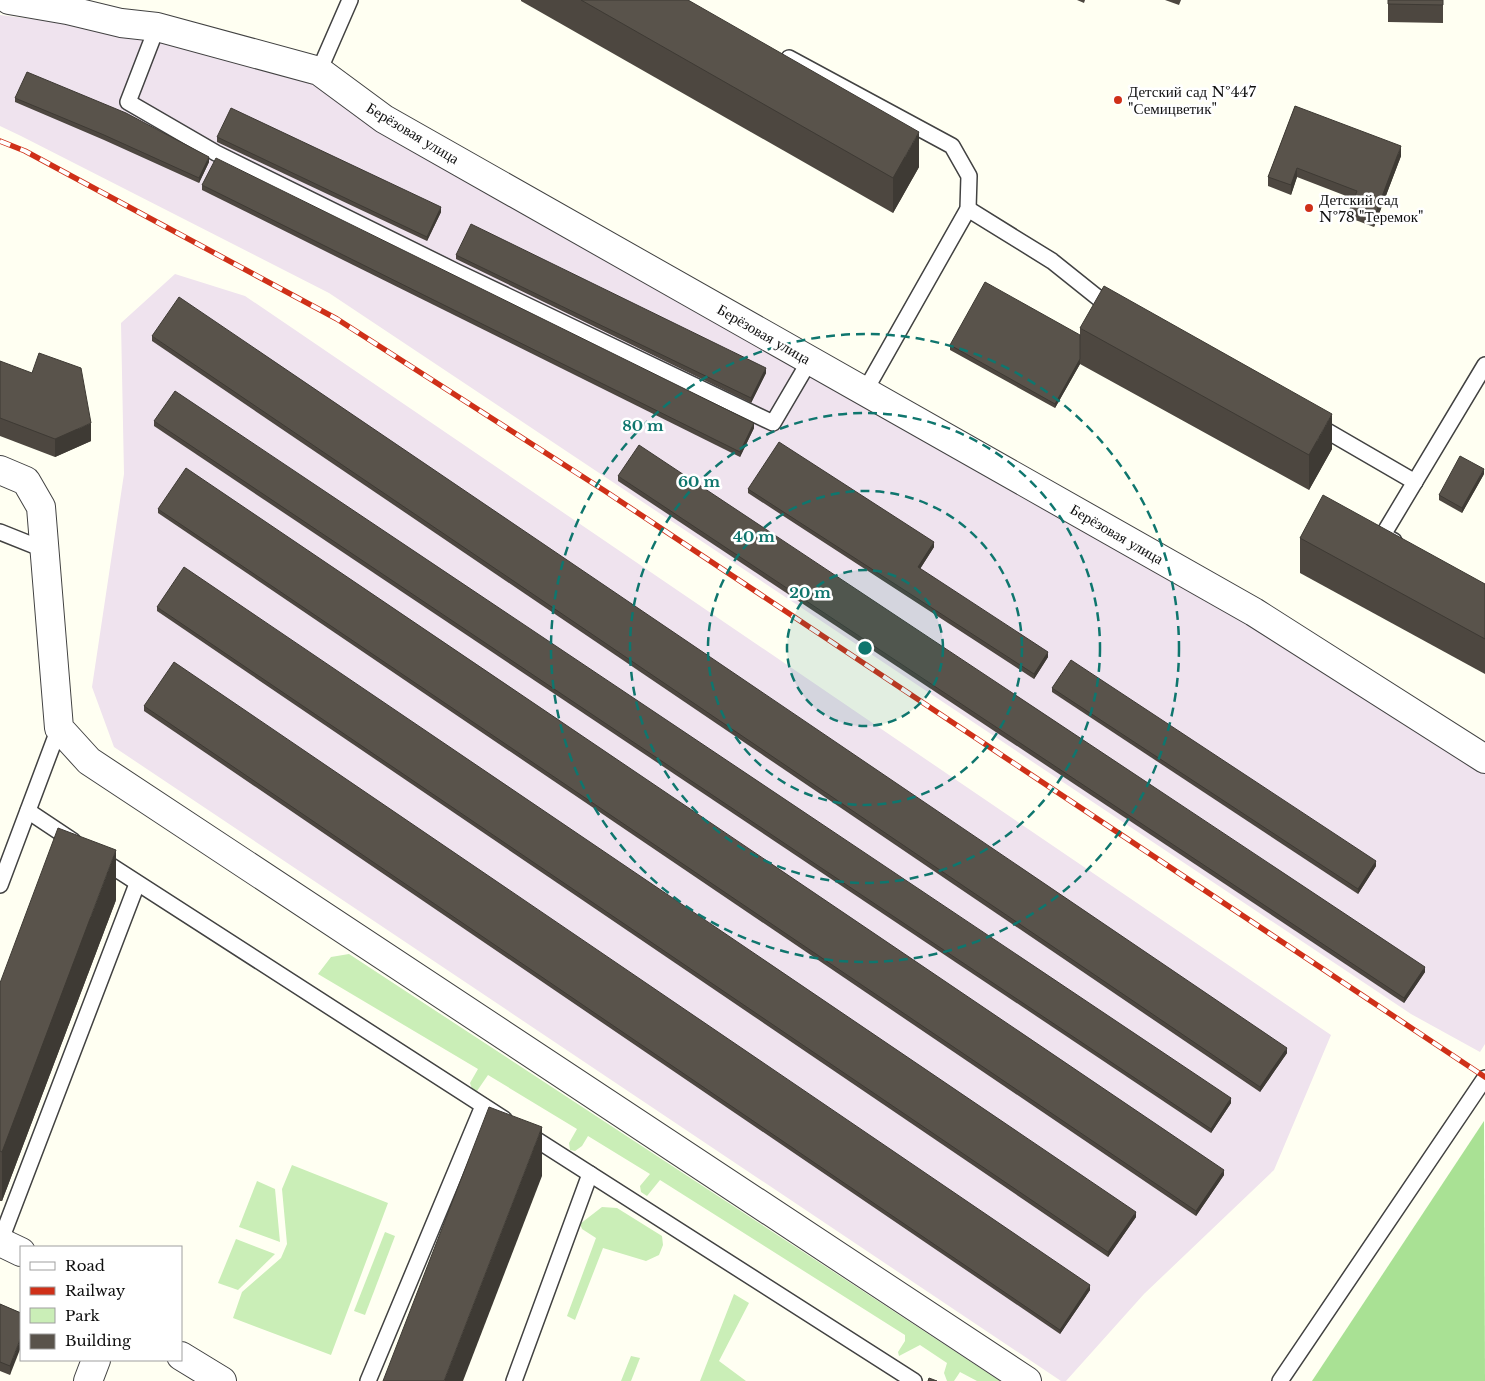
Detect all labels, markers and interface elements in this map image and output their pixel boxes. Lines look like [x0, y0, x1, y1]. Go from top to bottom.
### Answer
place label: Детский сад №447 "Семицветик" [1128, 82, 1256, 118]
marker: Детский сад №447 "Семицветик" [1112, 94, 1124, 106]
street label: Берёзовая улица [363, 98, 463, 168]
place label: Детский сад №78 "Теремок" [1319, 190, 1424, 226]
marker: Детский сад №78 "Теремок" [1303, 202, 1315, 214]
street label: Берёзовая улица [714, 300, 814, 369]
text: 80 m [622, 416, 664, 435]
text: 60 m [678, 472, 720, 491]
street label: Берёзовая улица [1067, 500, 1167, 569]
text: 40 m [733, 527, 775, 546]
text: 20 m [789, 583, 831, 602]
centre of rings [856, 639, 874, 657]
legend [20, 1246, 182, 1361]
text: Road [65, 1256, 105, 1275]
text: Railway [65, 1281, 126, 1300]
text: Park [65, 1306, 101, 1325]
text: Building [65, 1331, 132, 1350]

